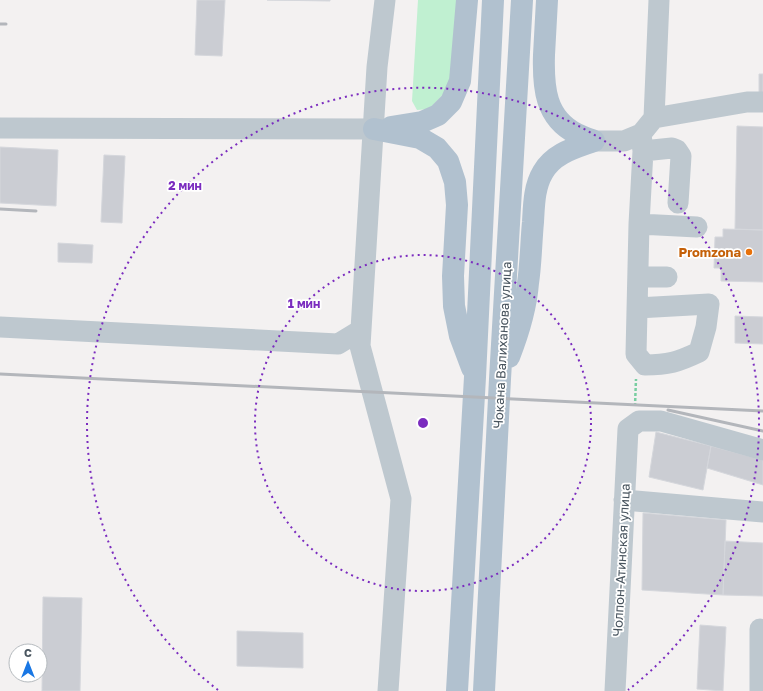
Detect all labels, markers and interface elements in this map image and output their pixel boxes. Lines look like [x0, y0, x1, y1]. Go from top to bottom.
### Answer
text: 2 мин [168, 178, 202, 193]
place label: Promzona [678, 244, 741, 260]
marker: Promzona [744, 247, 754, 257]
street label: Чокана Валиханова улица [490, 261, 514, 429]
text: 1 мин [288, 296, 320, 311]
centre of rings [416, 416, 430, 430]
street label: Чолпон-Атинская улица [609, 483, 633, 637]
north arrow [8, 643, 48, 683]
text: С [24, 646, 32, 659]

